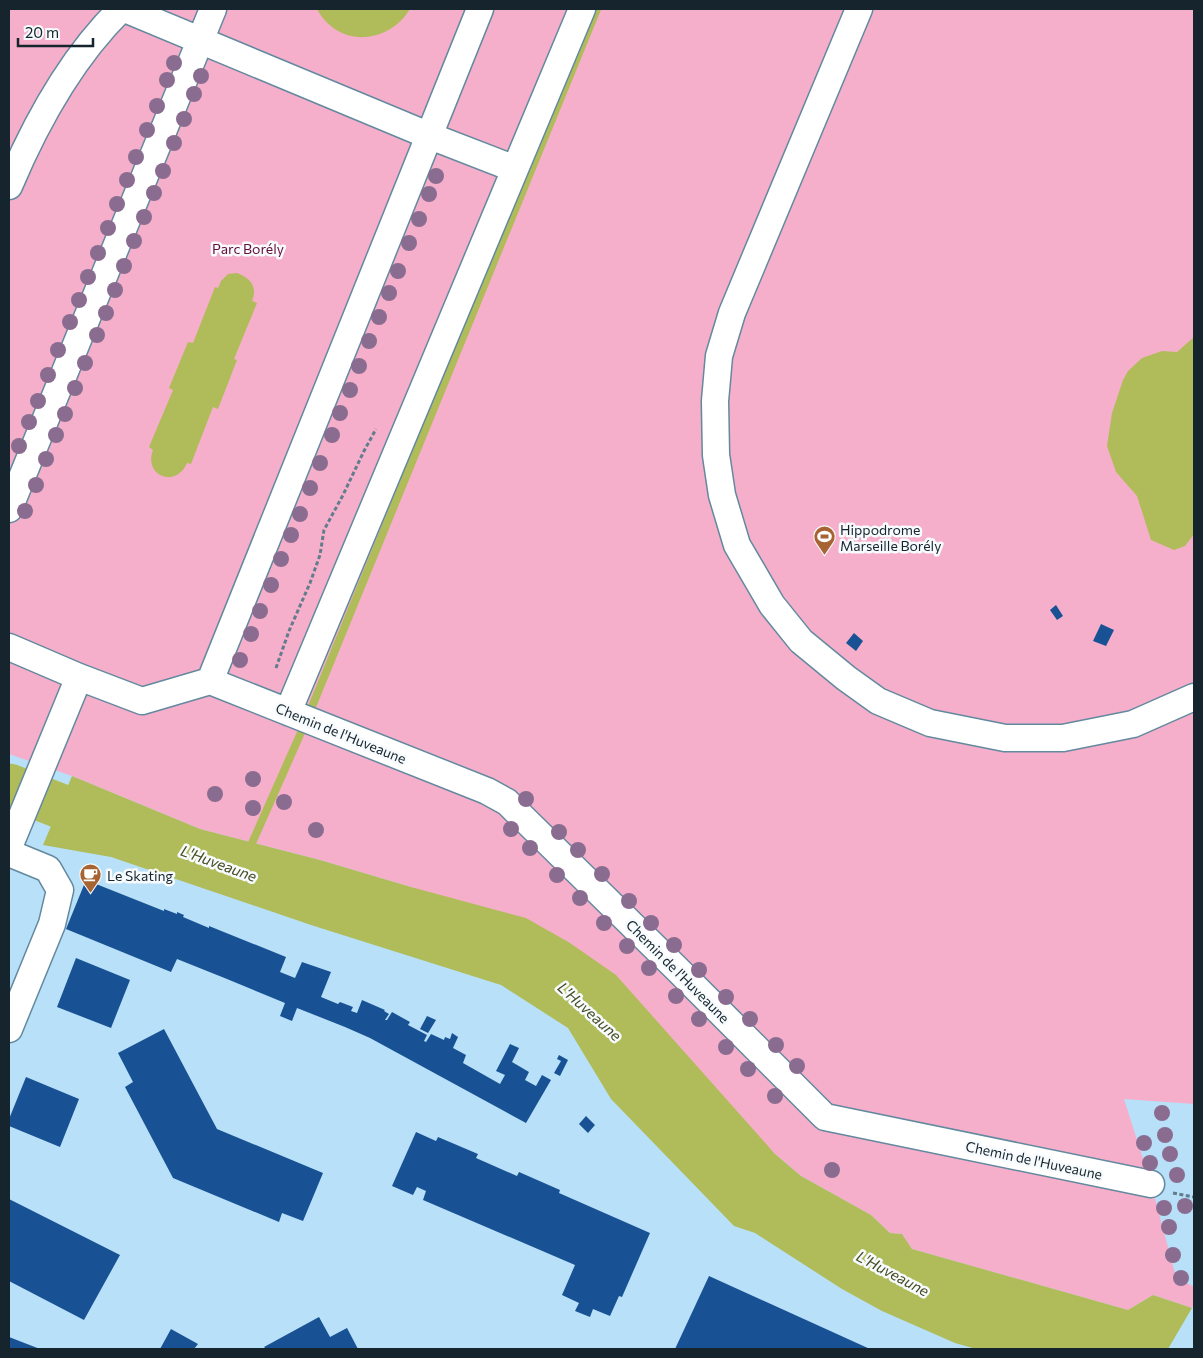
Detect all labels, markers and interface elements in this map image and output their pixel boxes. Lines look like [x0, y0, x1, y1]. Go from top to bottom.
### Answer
scale bar [18, 15, 92, 47]
text: 20 m [25, 23, 59, 41]
park label: Parc Borély [212, 240, 284, 257]
place label: Hippodrome Marseille Borély [840, 521, 941, 554]
sports icon: Hippodrome Marseille Borély [812, 525, 836, 556]
street label: Chemin de l'Huveaune [273, 699, 409, 767]
water label: L'Huveaune [179, 841, 259, 885]
cafe icon: Le Skating [79, 863, 103, 894]
place label: Le Skating [107, 867, 174, 884]
street label: Chemin de l'Huveaune [623, 916, 733, 1026]
water label: L'Huveaune [554, 978, 626, 1044]
street label: Chemin de l'Huveaune [964, 1137, 1104, 1183]
water label: L'Huveaune [854, 1246, 932, 1300]

